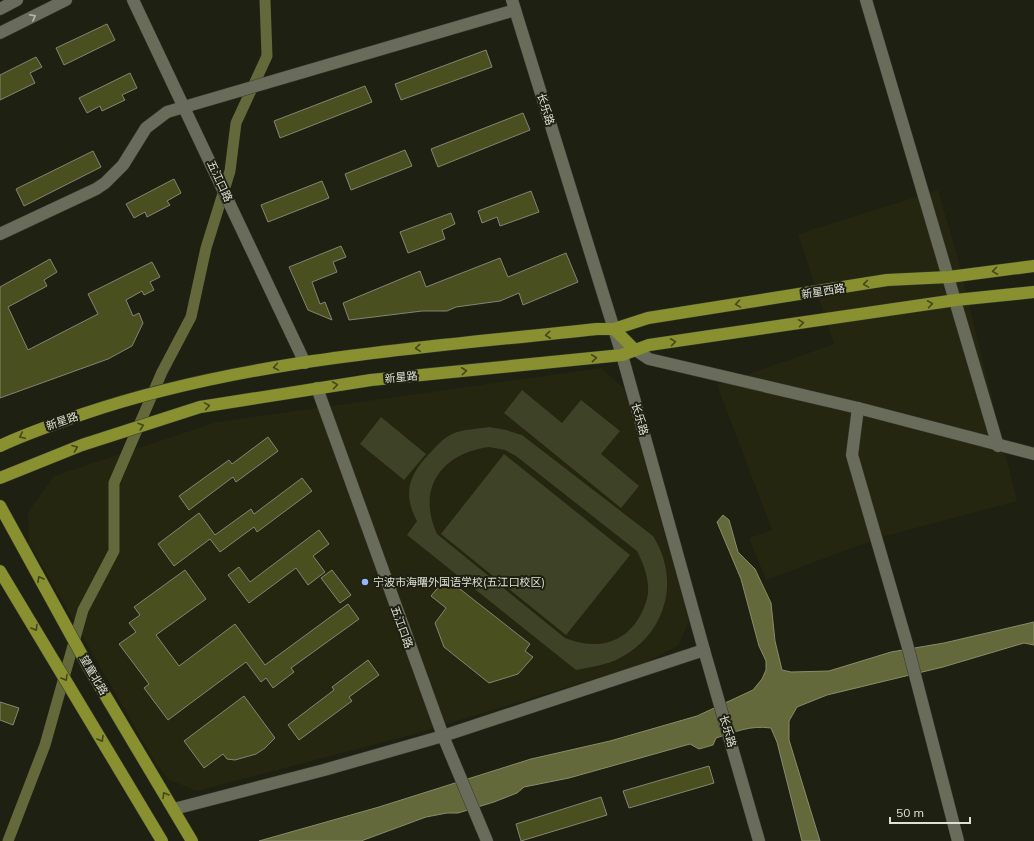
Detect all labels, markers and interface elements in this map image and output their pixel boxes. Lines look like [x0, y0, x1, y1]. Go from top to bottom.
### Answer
one-way arrow [29, 14, 36, 22]
street label: 长乐路 [534, 91, 558, 127]
street label: 五江口路 [204, 158, 236, 204]
one-way arrow [992, 266, 998, 275]
one-way arrow [863, 279, 869, 288]
street label: 新星西路 [800, 281, 846, 301]
one-way arrow [735, 299, 741, 308]
one-way arrow [927, 300, 933, 309]
one-way arrow [798, 319, 804, 328]
one-way arrow [545, 330, 551, 339]
one-way arrow [669, 338, 676, 347]
one-way arrow [415, 343, 421, 352]
one-way arrow [591, 353, 597, 362]
one-way arrow [273, 362, 279, 371]
one-way arrow [461, 366, 467, 375]
street label: 新星路 [384, 368, 418, 386]
one-way arrow [332, 381, 338, 390]
street label: 长乐路 [629, 401, 651, 437]
one-way arrow [204, 402, 210, 410]
street label: 新星路 [44, 409, 80, 433]
one-way arrow [138, 422, 145, 430]
one-way arrow [19, 431, 26, 439]
one-way arrow [71, 444, 78, 452]
place label: 宁波市海曙外国语学校(五江口校区) [373, 575, 545, 589]
one-way arrow [37, 576, 45, 583]
marker: 宁波市海曙外国语学校(五江口校区) [360, 577, 370, 587]
street label: 五江口路 [388, 604, 416, 650]
one-way arrow [30, 624, 38, 631]
street label: 望童北路 [77, 652, 111, 698]
one-way arrow [60, 674, 67, 681]
street label: 长乐路 [717, 713, 739, 749]
one-way arrow [96, 735, 103, 742]
one-way arrow [163, 792, 170, 799]
scale bar [890, 799, 970, 825]
text: 50 m [896, 805, 924, 820]

